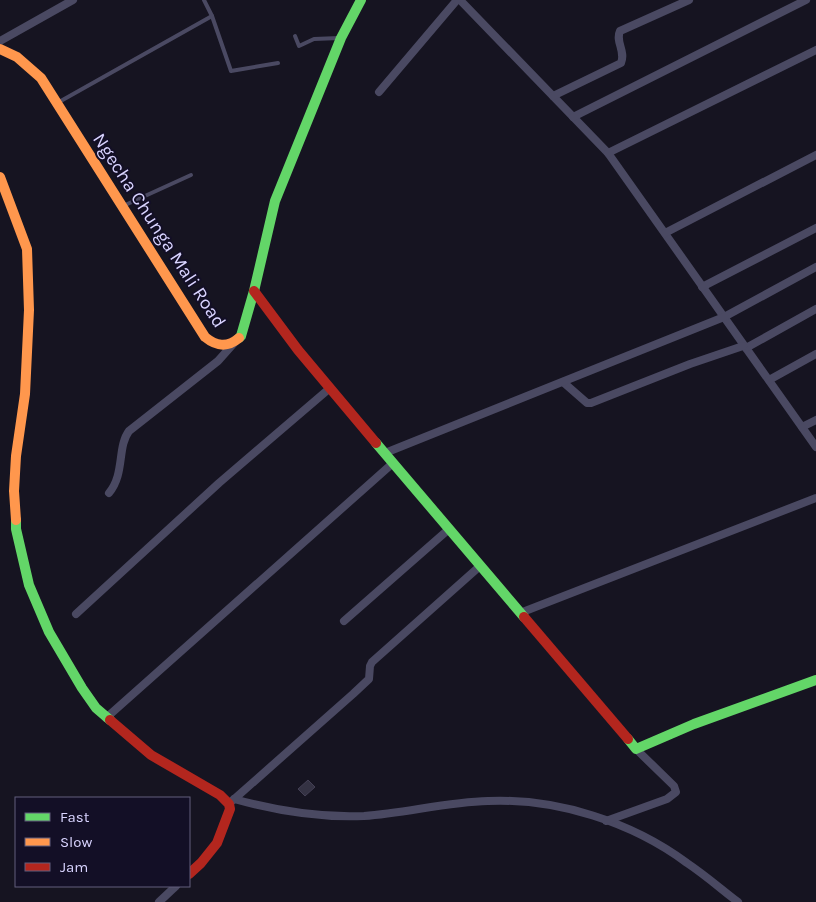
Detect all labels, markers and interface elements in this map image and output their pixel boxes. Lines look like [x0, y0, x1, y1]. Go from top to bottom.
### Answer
street label: Ngecha Chunga Mali Road [88, 129, 230, 332]
legend [15, 797, 190, 887]
text: Fast [60, 808, 90, 826]
text: Slow [60, 833, 92, 851]
text: Jam [60, 858, 88, 876]

